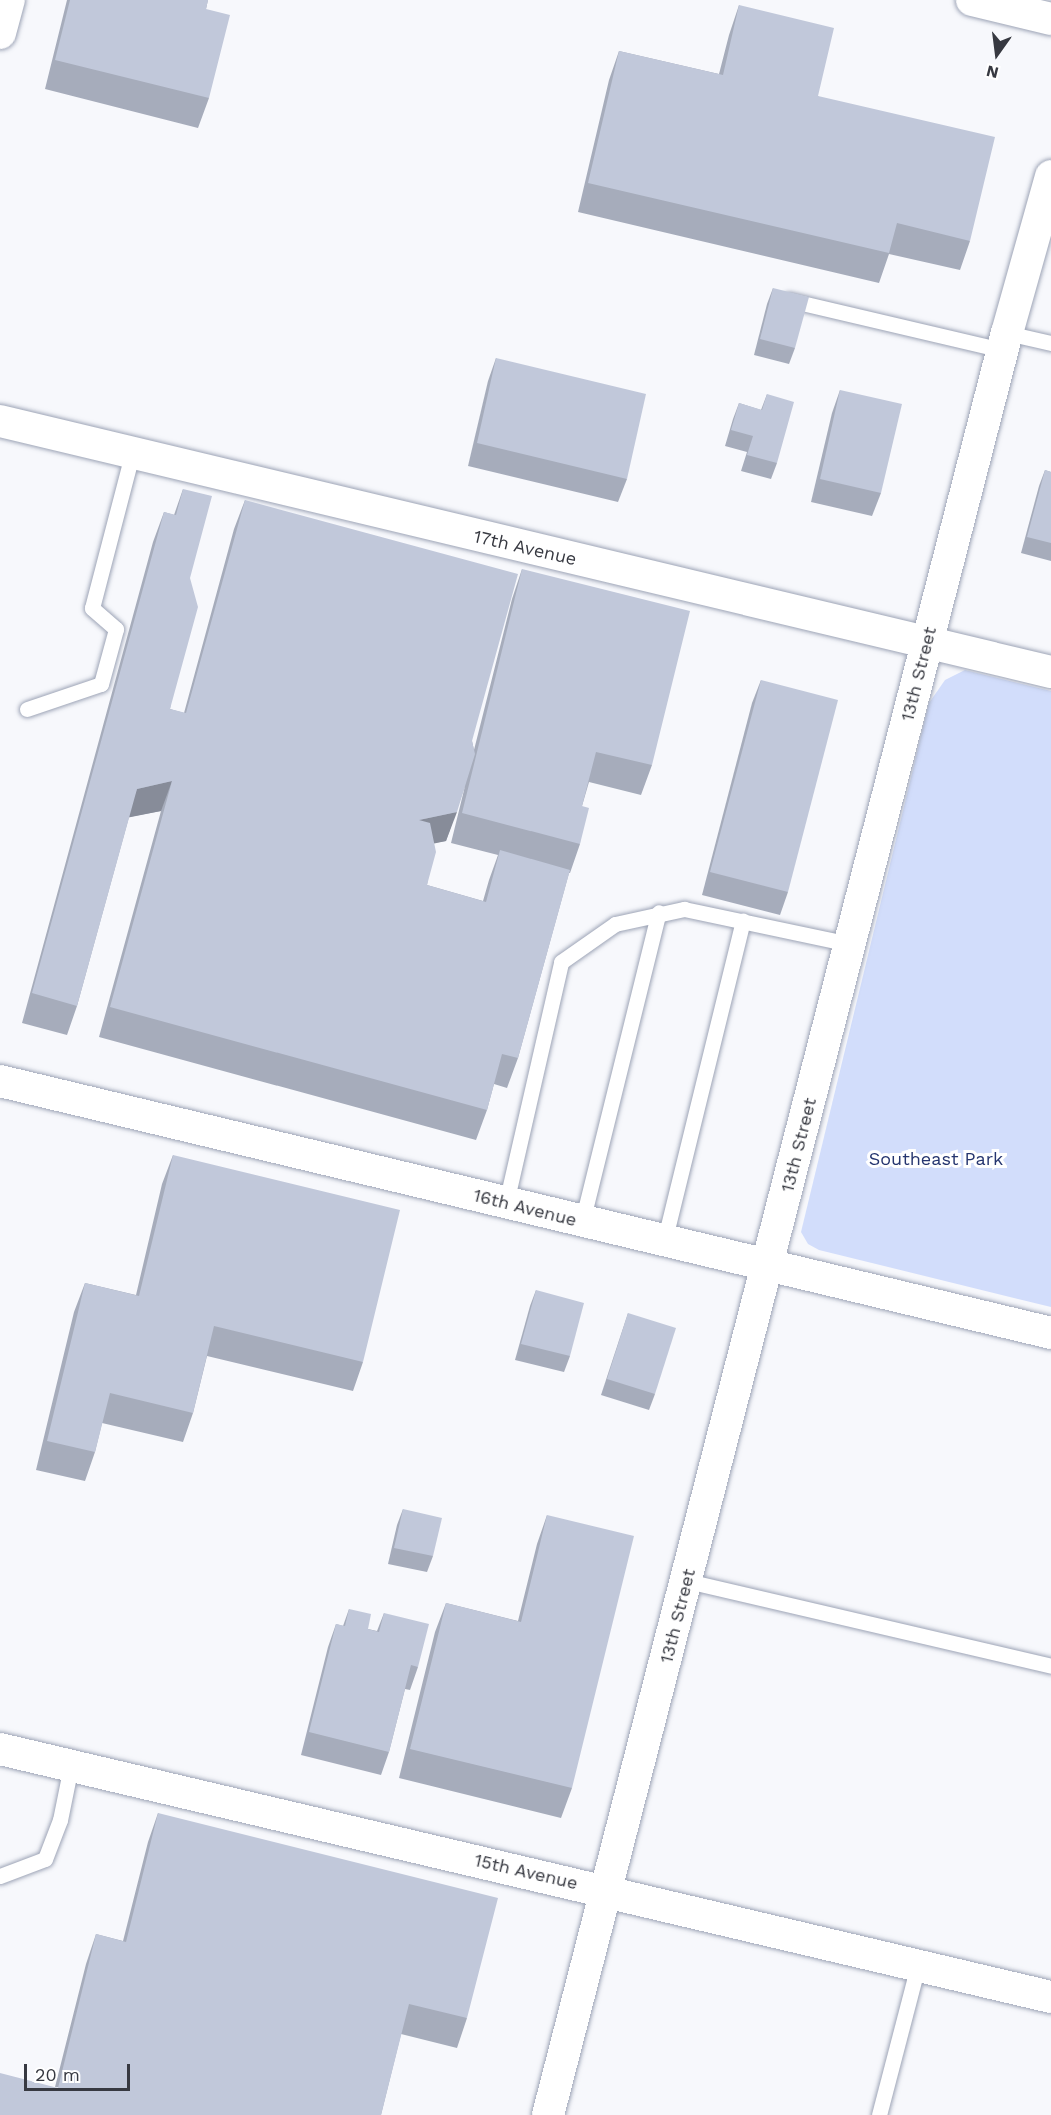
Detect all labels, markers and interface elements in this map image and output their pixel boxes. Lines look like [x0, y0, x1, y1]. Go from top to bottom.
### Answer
north arrow [967, 24, 1027, 84]
text: N [984, 61, 1001, 83]
street label: 17th Avenue [471, 526, 579, 570]
street label: 13th Street [897, 625, 941, 723]
street label: 13th Street [777, 1096, 821, 1194]
park label: Southeast Park [869, 1148, 1003, 1170]
street label: 16th Avenue [471, 1185, 579, 1231]
street label: 13th Street [656, 1567, 700, 1665]
street label: 15th Avenue [472, 1850, 580, 1894]
scale bar [27, 2052, 134, 2090]
text: 20 m [35, 2064, 80, 2085]

